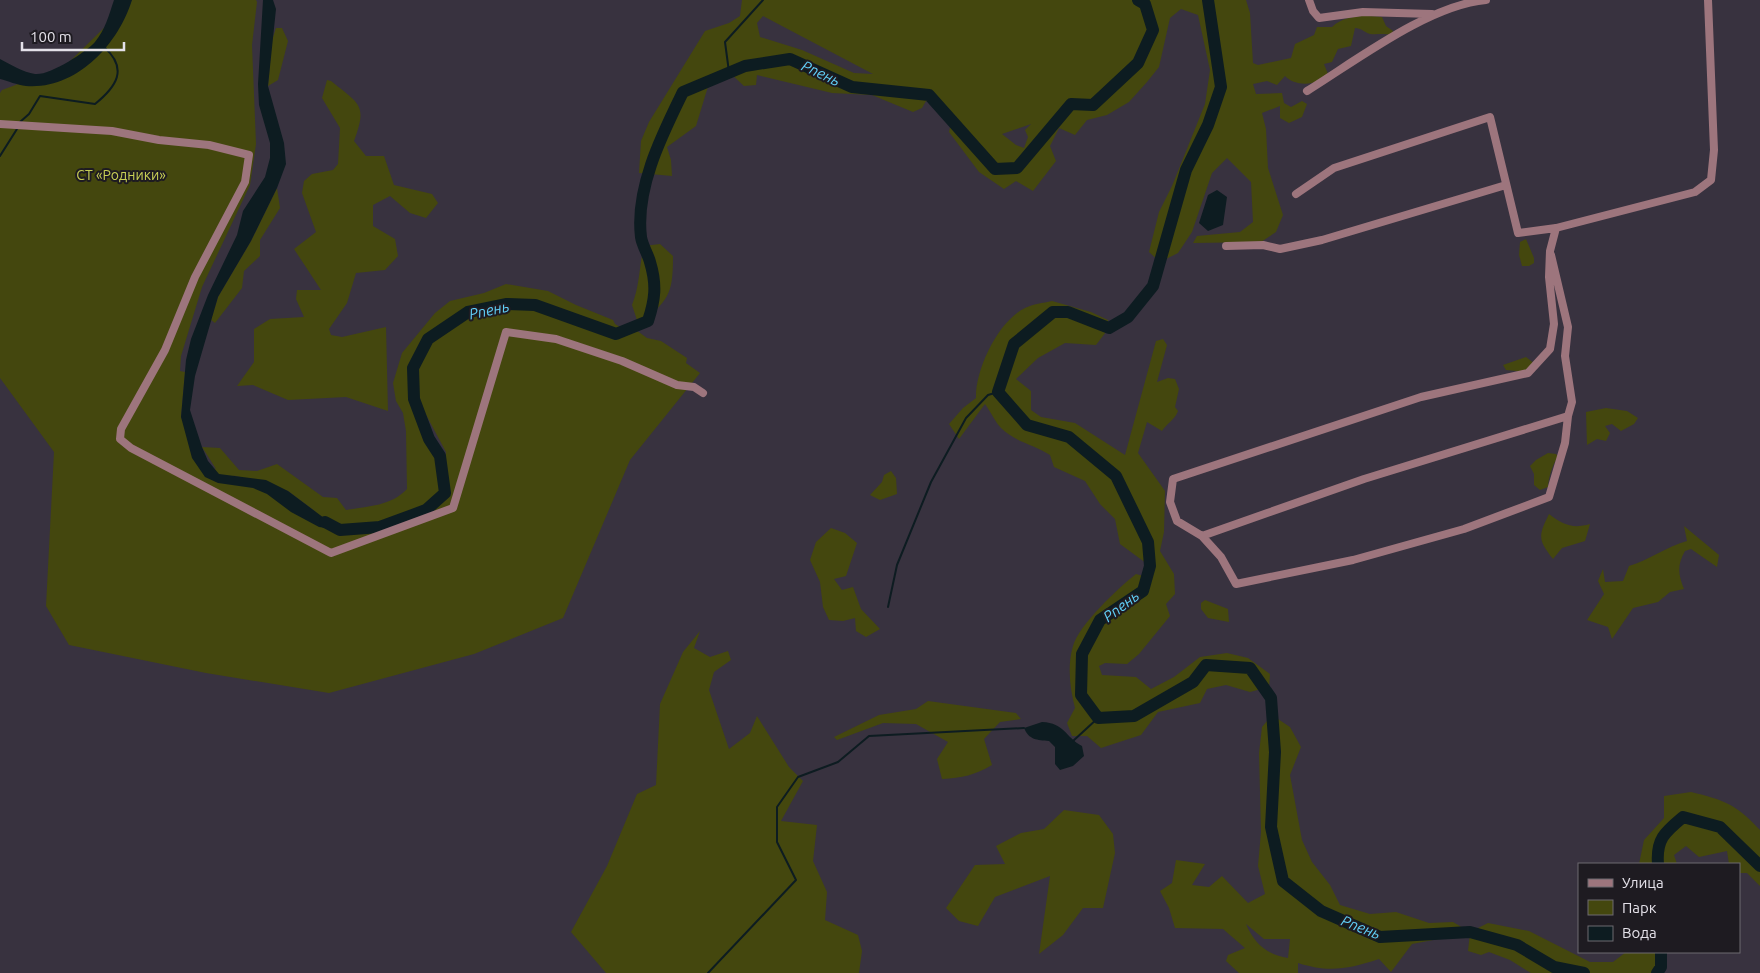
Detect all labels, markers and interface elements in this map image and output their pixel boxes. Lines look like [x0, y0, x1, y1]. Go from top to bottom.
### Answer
scale bar [22, 20, 125, 52]
text: 100 m [30, 28, 72, 45]
water label: Рпень [799, 57, 843, 89]
park label: СТ «Родники» [76, 167, 166, 183]
water label: Рпень [467, 297, 511, 323]
water label: Рпень [1100, 587, 1142, 625]
legend [1578, 863, 1740, 953]
text: Улица [1622, 874, 1664, 891]
text: Парк [1622, 899, 1657, 916]
water label: Рпень [1339, 912, 1383, 942]
text: Вода [1622, 924, 1657, 941]

